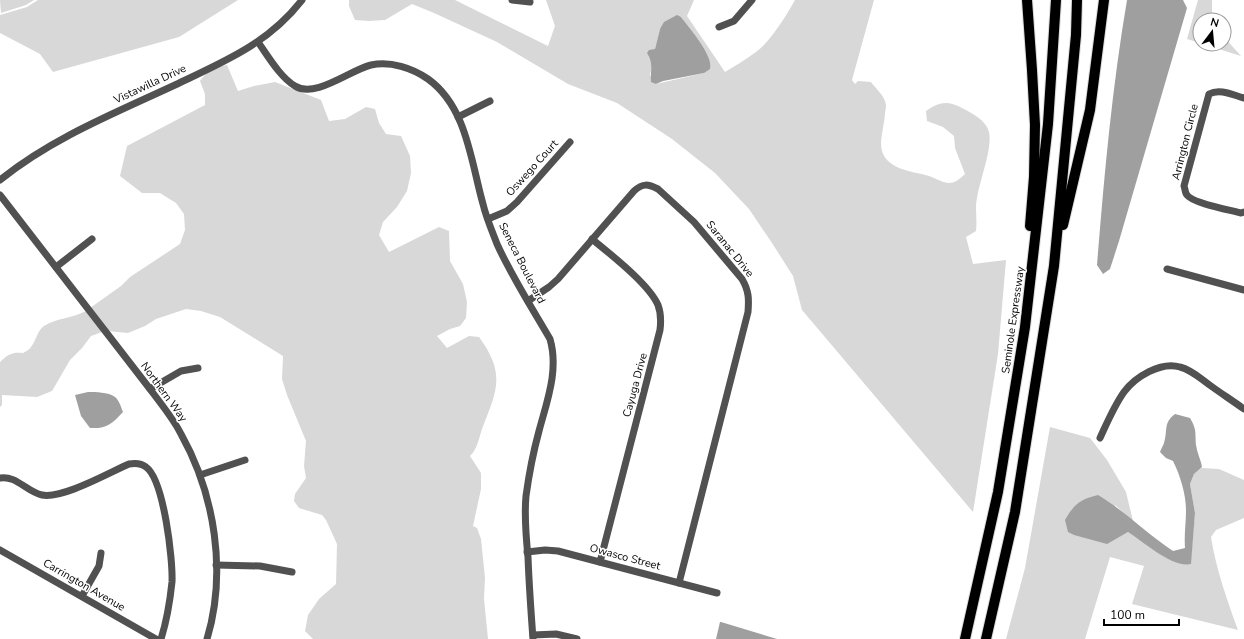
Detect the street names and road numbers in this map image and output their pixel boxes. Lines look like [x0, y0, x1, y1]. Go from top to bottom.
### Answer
street label: Vistawilla Drive [111, 61, 189, 108]
street label: Arrington Circle [1168, 102, 1202, 182]
street label: Oswego Court [503, 136, 562, 200]
street label: Saranac Drive [703, 218, 757, 280]
street label: Seneca Boulevard [495, 220, 549, 306]
street label: Seminole Expressway [998, 265, 1028, 375]
street label: Cayuga Drive [619, 351, 651, 419]
street label: Northern Way [137, 359, 191, 425]
street label: Owasco Street [588, 540, 662, 574]
street label: Carrington Avenue [40, 555, 128, 615]

